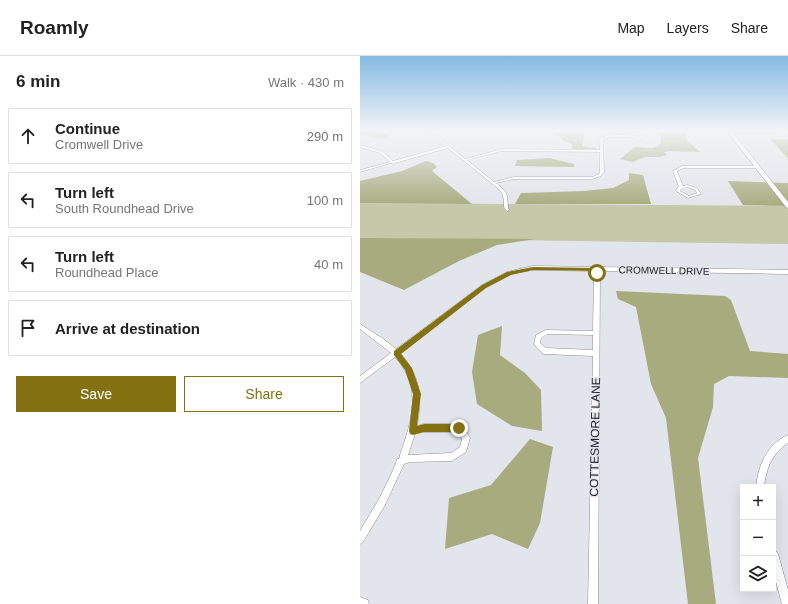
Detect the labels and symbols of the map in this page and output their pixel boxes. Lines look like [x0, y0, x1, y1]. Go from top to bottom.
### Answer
route start [588, 264, 606, 282]
street label: CROMWELL DRIVE [619, 264, 710, 277]
street label: COTTESMORE LANE [587, 377, 603, 497]
route end [450, 419, 468, 437]

